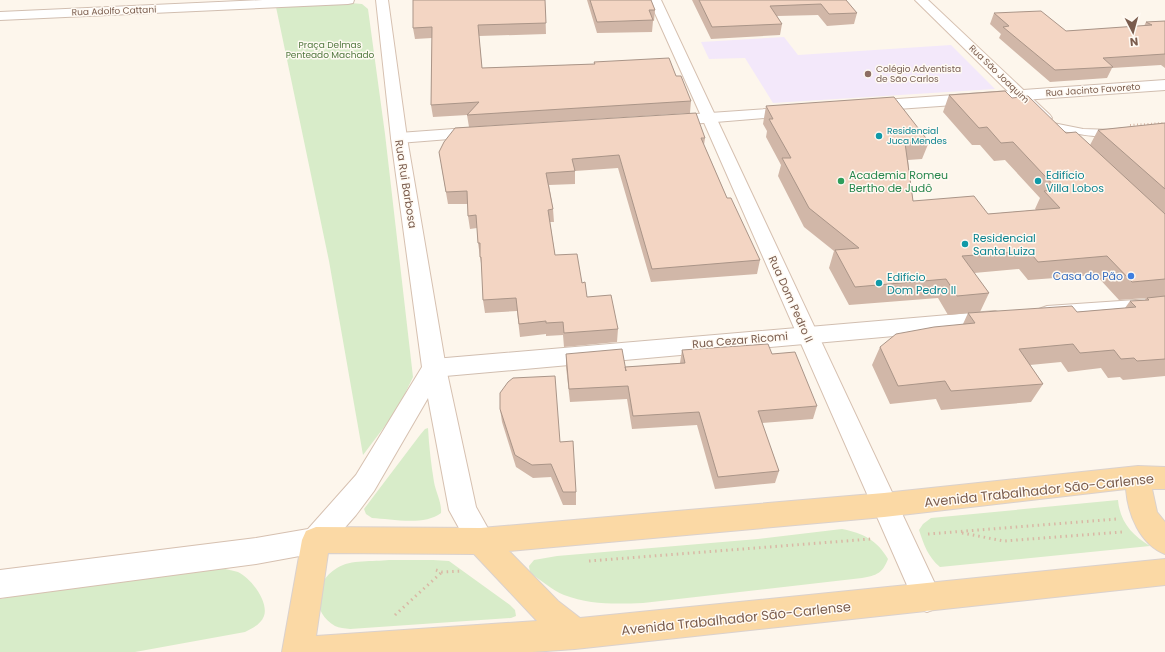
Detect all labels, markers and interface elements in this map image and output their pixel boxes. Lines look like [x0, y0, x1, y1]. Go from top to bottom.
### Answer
street label: Rua Adolfo Cattani [72, 4, 156, 18]
north arrow [1113, 12, 1153, 52]
text: N [1129, 34, 1139, 50]
park label: Praça Delmas Penteado Machado [286, 39, 375, 61]
street label: Rua São Joaquim [966, 42, 1032, 106]
place label: Colégio Adventista de São Carlos [876, 63, 961, 85]
marker: Colégio Adventista de São Carlos [863, 69, 873, 79]
street label: Rua Jacinto Favoreto [1045, 81, 1141, 99]
place label: Residencial Juca Mendes [887, 125, 947, 147]
marker: Residencial Juca Mendes [874, 131, 884, 141]
street label: Rua Rui Barbosa [391, 139, 421, 229]
place label: Academia Romeu Bertho de Judô [849, 167, 948, 196]
place label: Edifício Villa Lobos [1046, 167, 1104, 196]
marker: Academia Romeu Bertho de Judô [836, 176, 846, 186]
marker: Edifício Villa Lobos [1033, 176, 1043, 186]
place label: Residencial Santa Luiza [973, 230, 1036, 259]
marker: Residencial Santa Luiza [960, 239, 970, 249]
street label: Rua Dom Pedro II [765, 253, 817, 345]
place label: Casa do Pão [1053, 268, 1123, 284]
place label: Edifício Dom Pedro II [887, 269, 956, 298]
marker: Casa do Pão [1126, 271, 1136, 281]
marker: Edifício Dom Pedro II [874, 278, 884, 288]
street label: Rua Cezar Ricomi [691, 328, 789, 352]
street label: Avenida Trabalhador São-Carlense [923, 469, 1155, 512]
street label: Avenida Trabalhador São-Carlense [620, 597, 852, 640]

